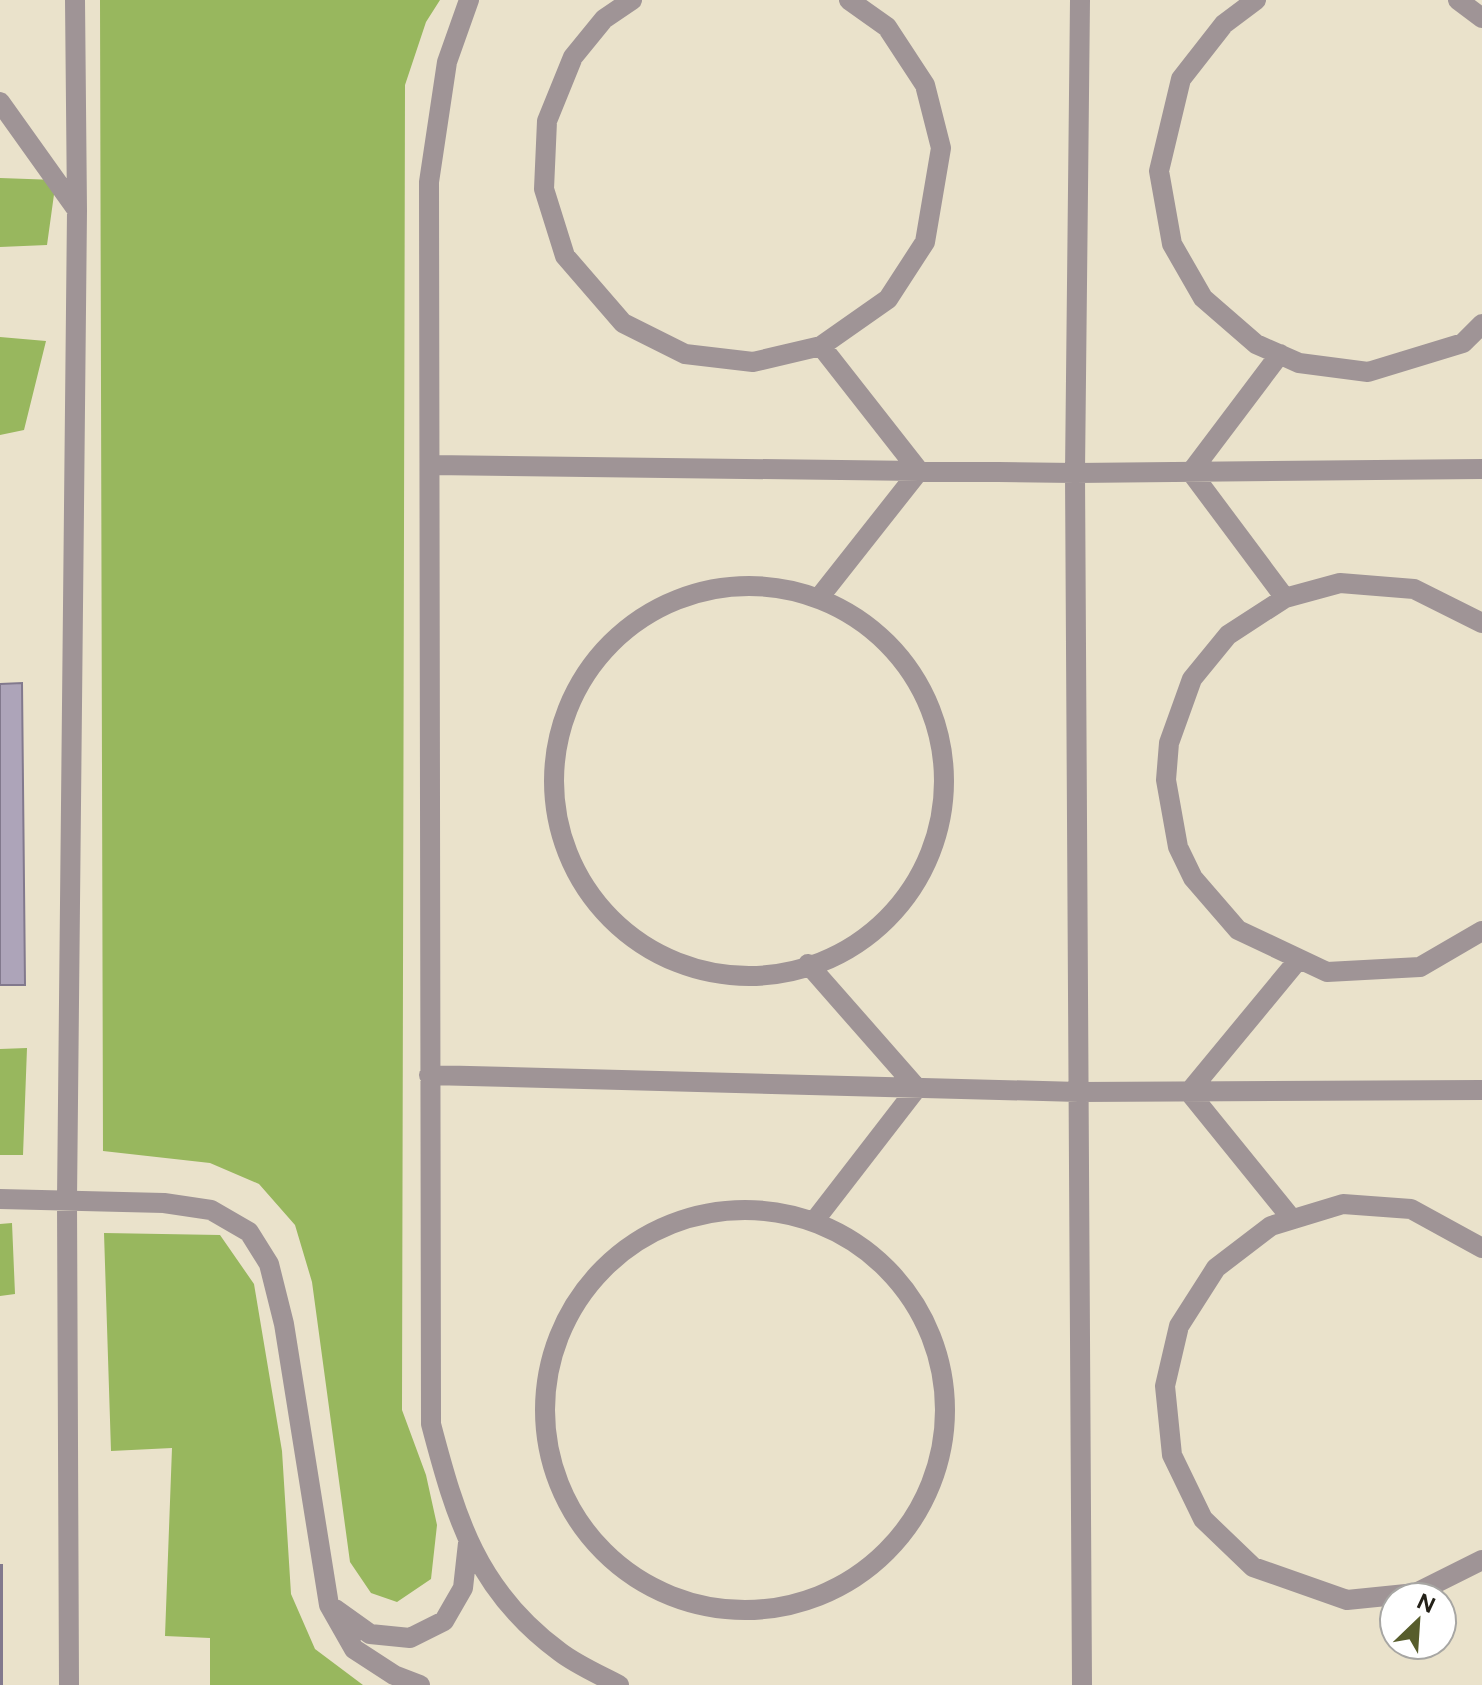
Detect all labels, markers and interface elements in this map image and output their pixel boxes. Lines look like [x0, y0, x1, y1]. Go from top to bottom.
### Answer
north arrow [1378, 1581, 1458, 1661]
text: N [1413, 1587, 1440, 1619]

